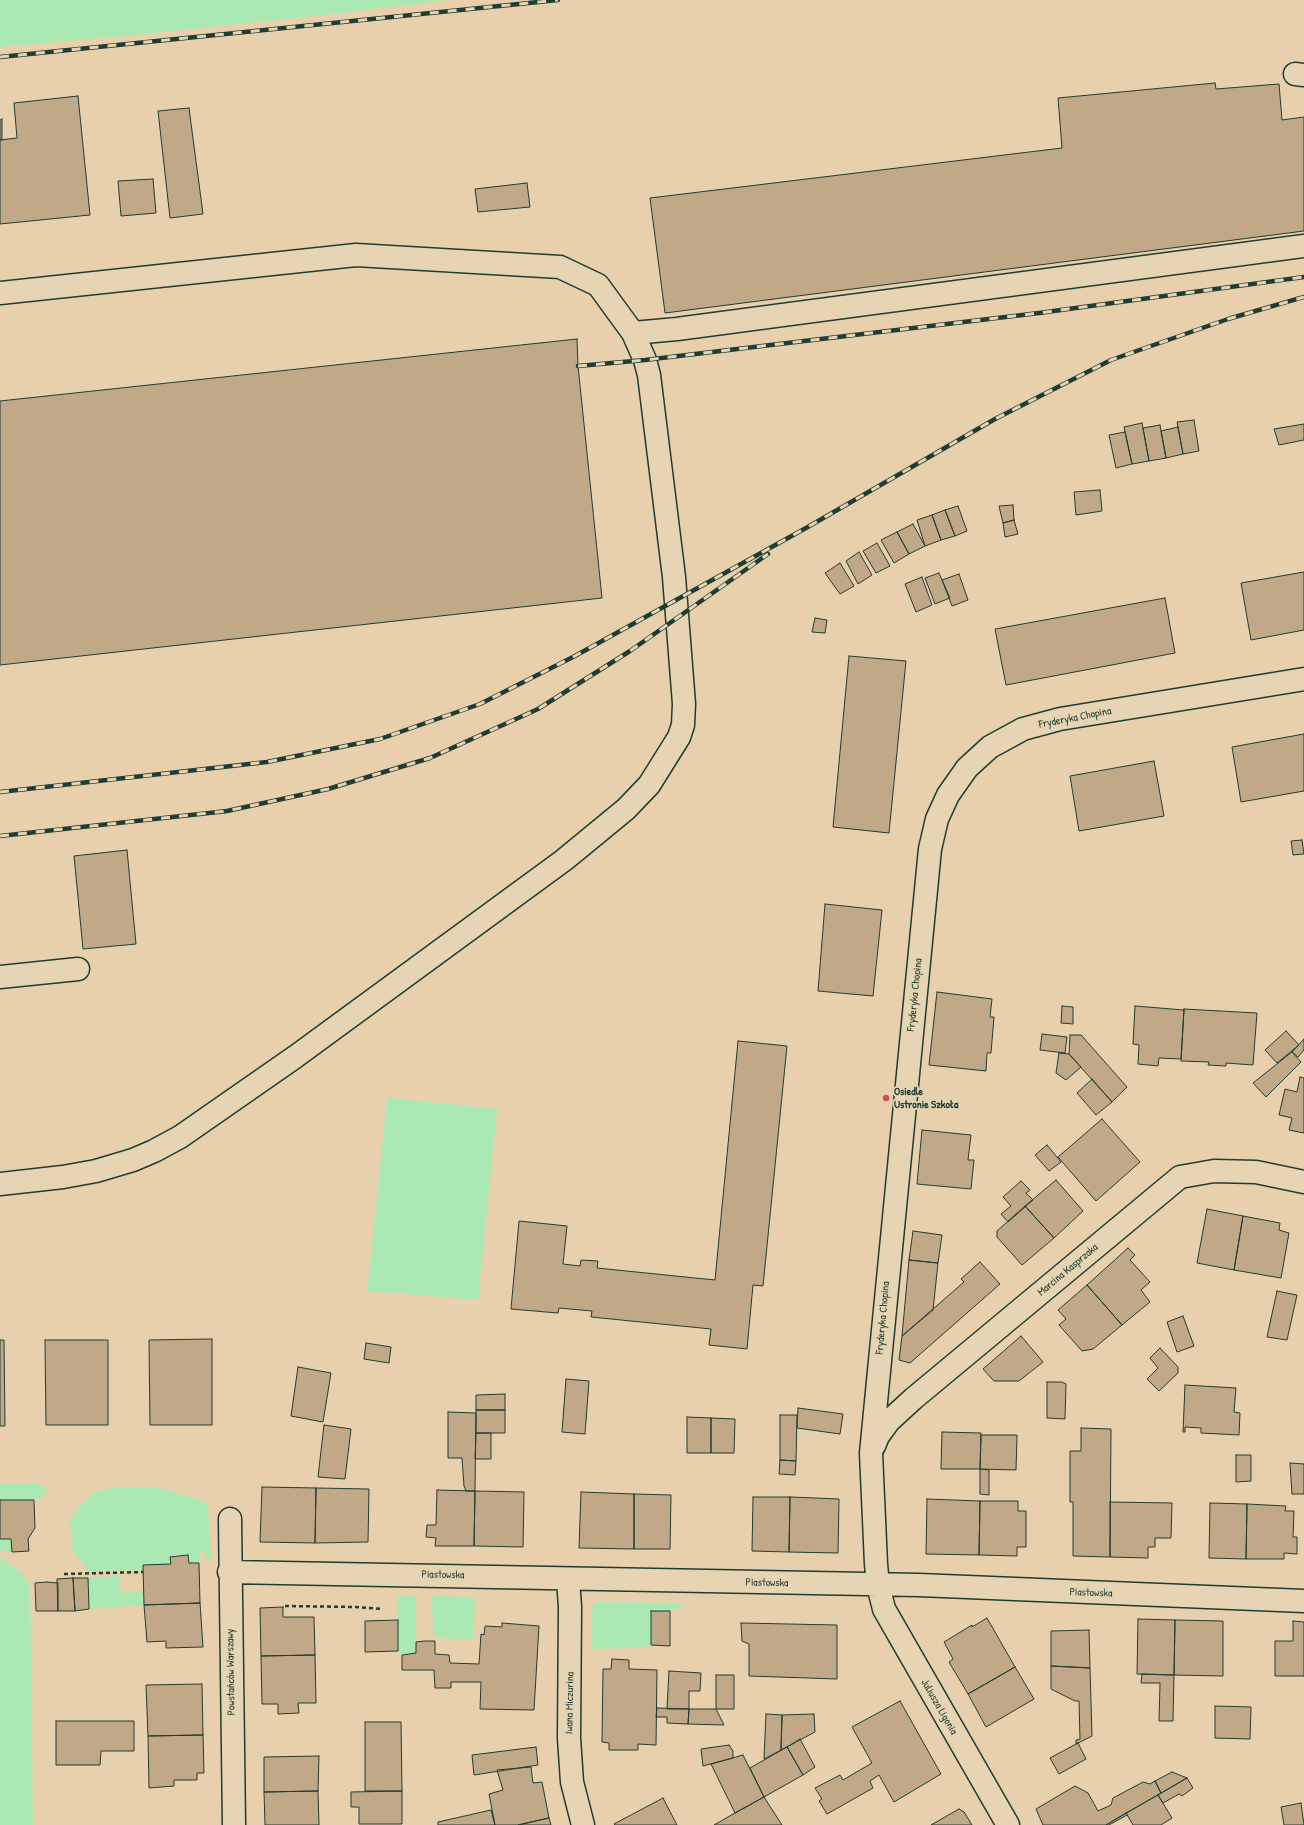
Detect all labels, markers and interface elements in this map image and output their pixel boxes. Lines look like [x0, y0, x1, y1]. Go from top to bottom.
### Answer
street label: Fryderyka Chopina [1038, 705, 1112, 731]
street label: Fryderyka Chopina [905, 958, 925, 1032]
place label: Osiedle Ustronie Szkoła [894, 1085, 958, 1111]
marker: Osiedle Ustronie Szkoła [881, 1093, 891, 1103]
street label: Marcina Kasprzaka [1035, 1241, 1101, 1299]
street label: Fryderyka Chopina [873, 1281, 893, 1355]
street label: Piastowska [422, 1568, 464, 1582]
street label: Piastowska [746, 1576, 788, 1590]
street label: Piastowska [1069, 1586, 1113, 1600]
street label: Powstańców Warszawy [224, 1629, 238, 1715]
street label: Iwana Miczurina [563, 1672, 577, 1734]
street label: Juliusza Ligonia [918, 1677, 960, 1737]

